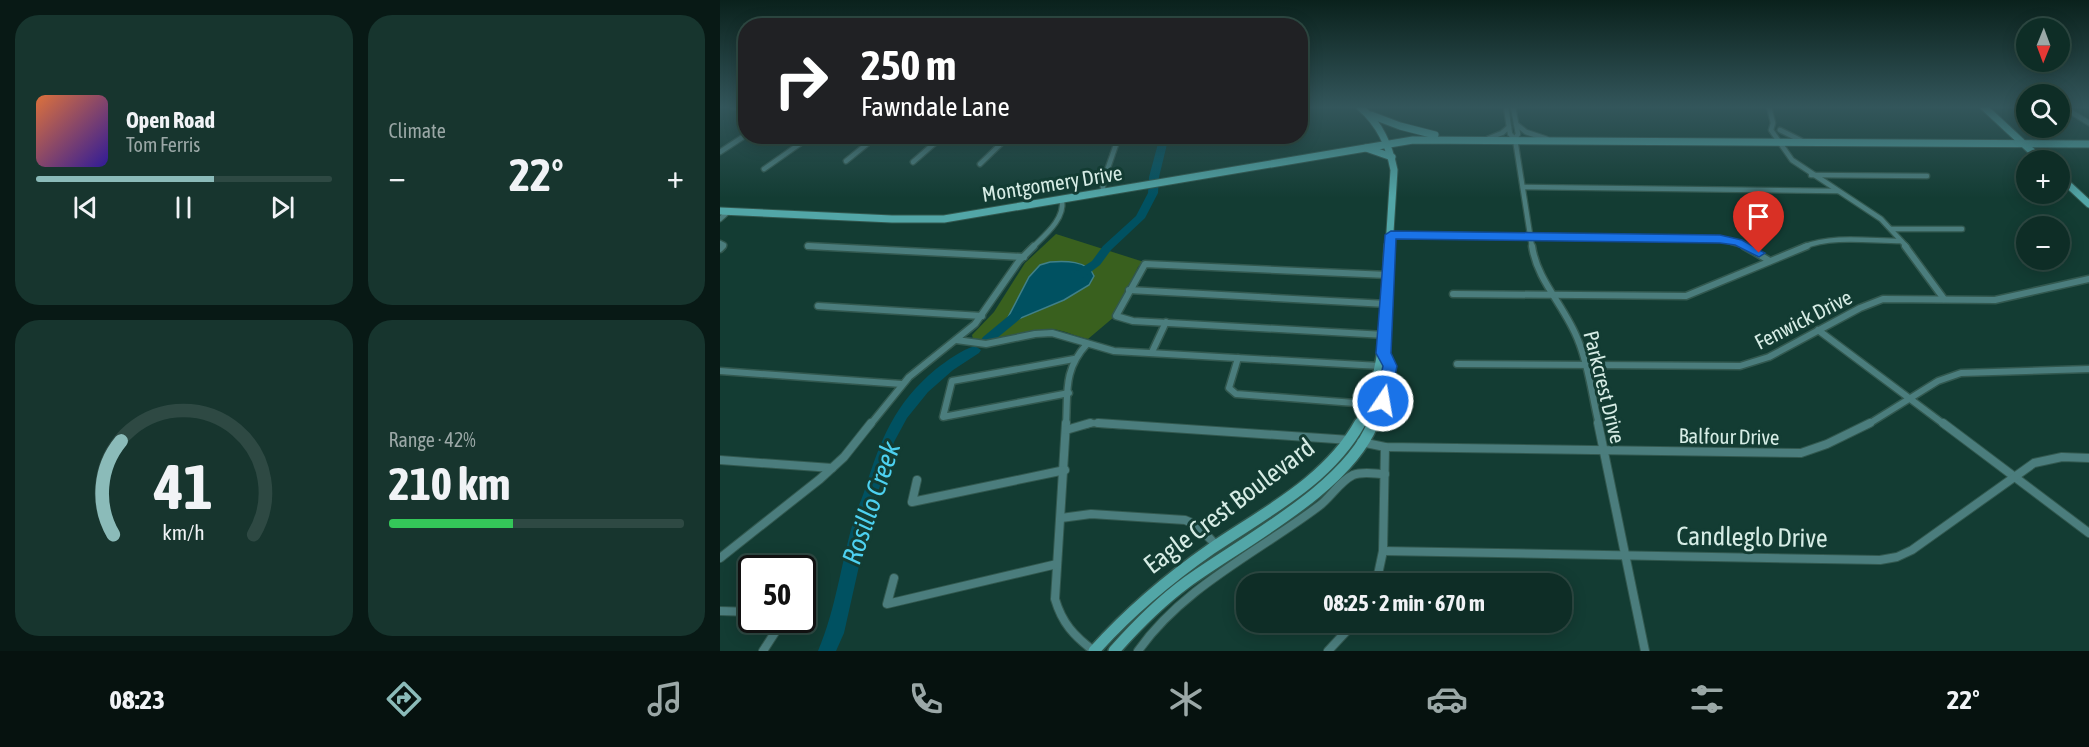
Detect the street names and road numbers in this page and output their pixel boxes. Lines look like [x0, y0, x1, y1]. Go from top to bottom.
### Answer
street label: Montgomery Drive [980, 160, 1124, 206]
street label: Fenwick Drive [1750, 284, 1856, 354]
street label: Parkcrest Drive [1579, 328, 1631, 446]
street label: Balfour Drive [1678, 423, 1780, 449]
street label: Eagle Crest Boulevard [1138, 432, 1320, 580]
street label: Candleglo Drive [1676, 521, 1828, 553]

